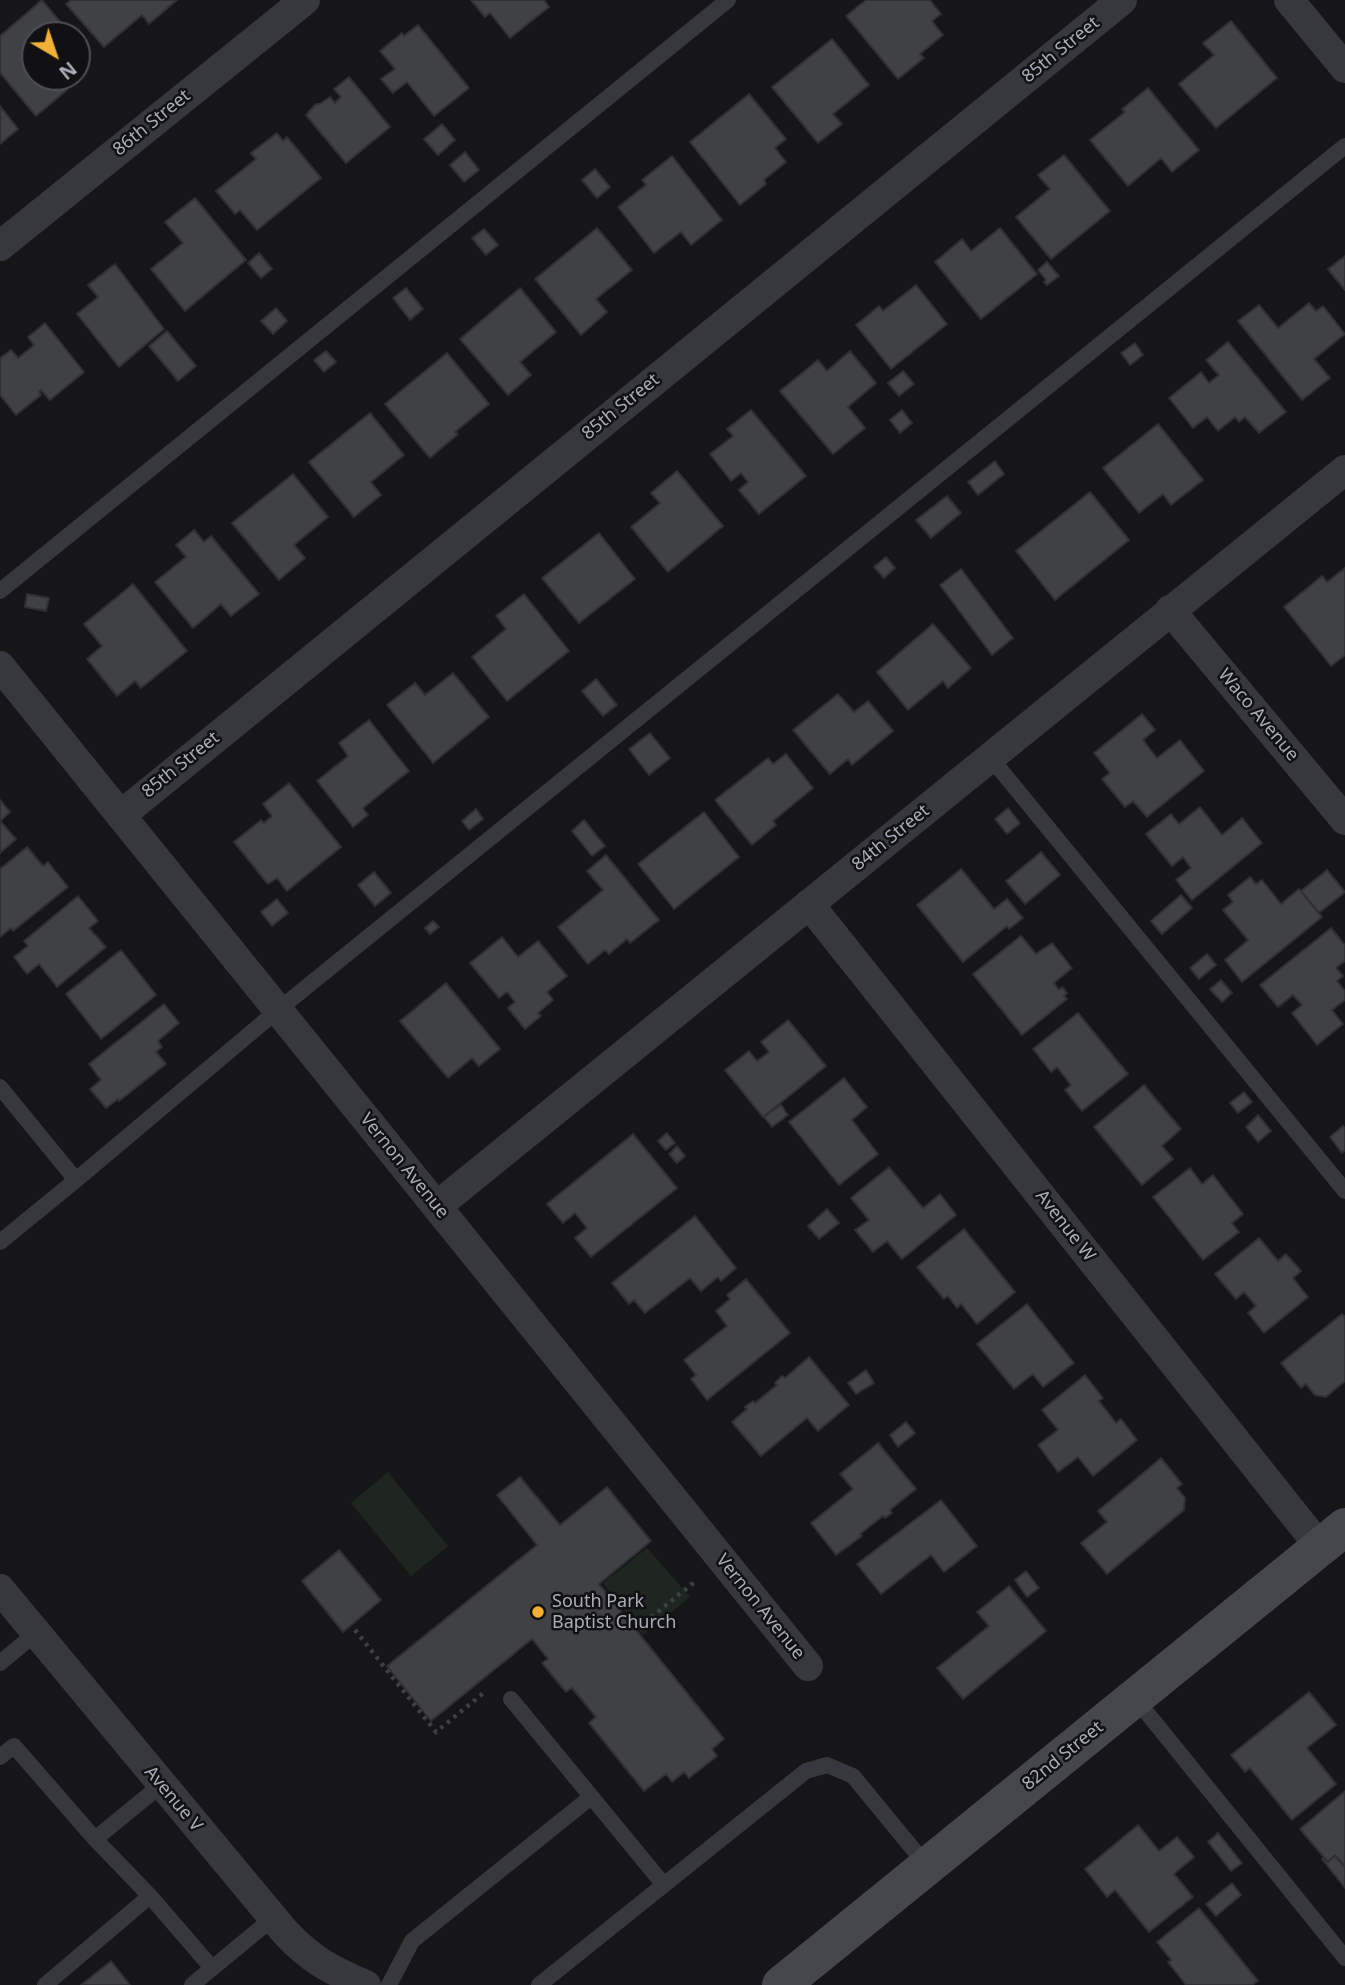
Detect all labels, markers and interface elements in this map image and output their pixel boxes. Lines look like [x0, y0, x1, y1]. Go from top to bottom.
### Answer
street label: 85th Street [1018, 12, 1104, 88]
north arrow [21, 21, 91, 91]
text: N [54, 56, 82, 86]
street label: 86th Street [109, 85, 195, 161]
street label: 85th Street [578, 369, 664, 445]
street label: Waco Avenue [1213, 664, 1303, 766]
street label: 85th Street [138, 727, 224, 803]
street label: 84th Street [848, 800, 934, 876]
street label: Vernon Avenue [355, 1109, 453, 1223]
street label: Avenue W [1030, 1186, 1100, 1266]
street label: Vernon Avenue [711, 1550, 809, 1664]
place label: South Park Baptist Church [552, 1591, 676, 1634]
marker: South Park Baptist Church [530, 1604, 546, 1620]
street label: 82nd Street [1018, 1717, 1108, 1795]
street label: Avenue V [139, 1762, 207, 1836]

